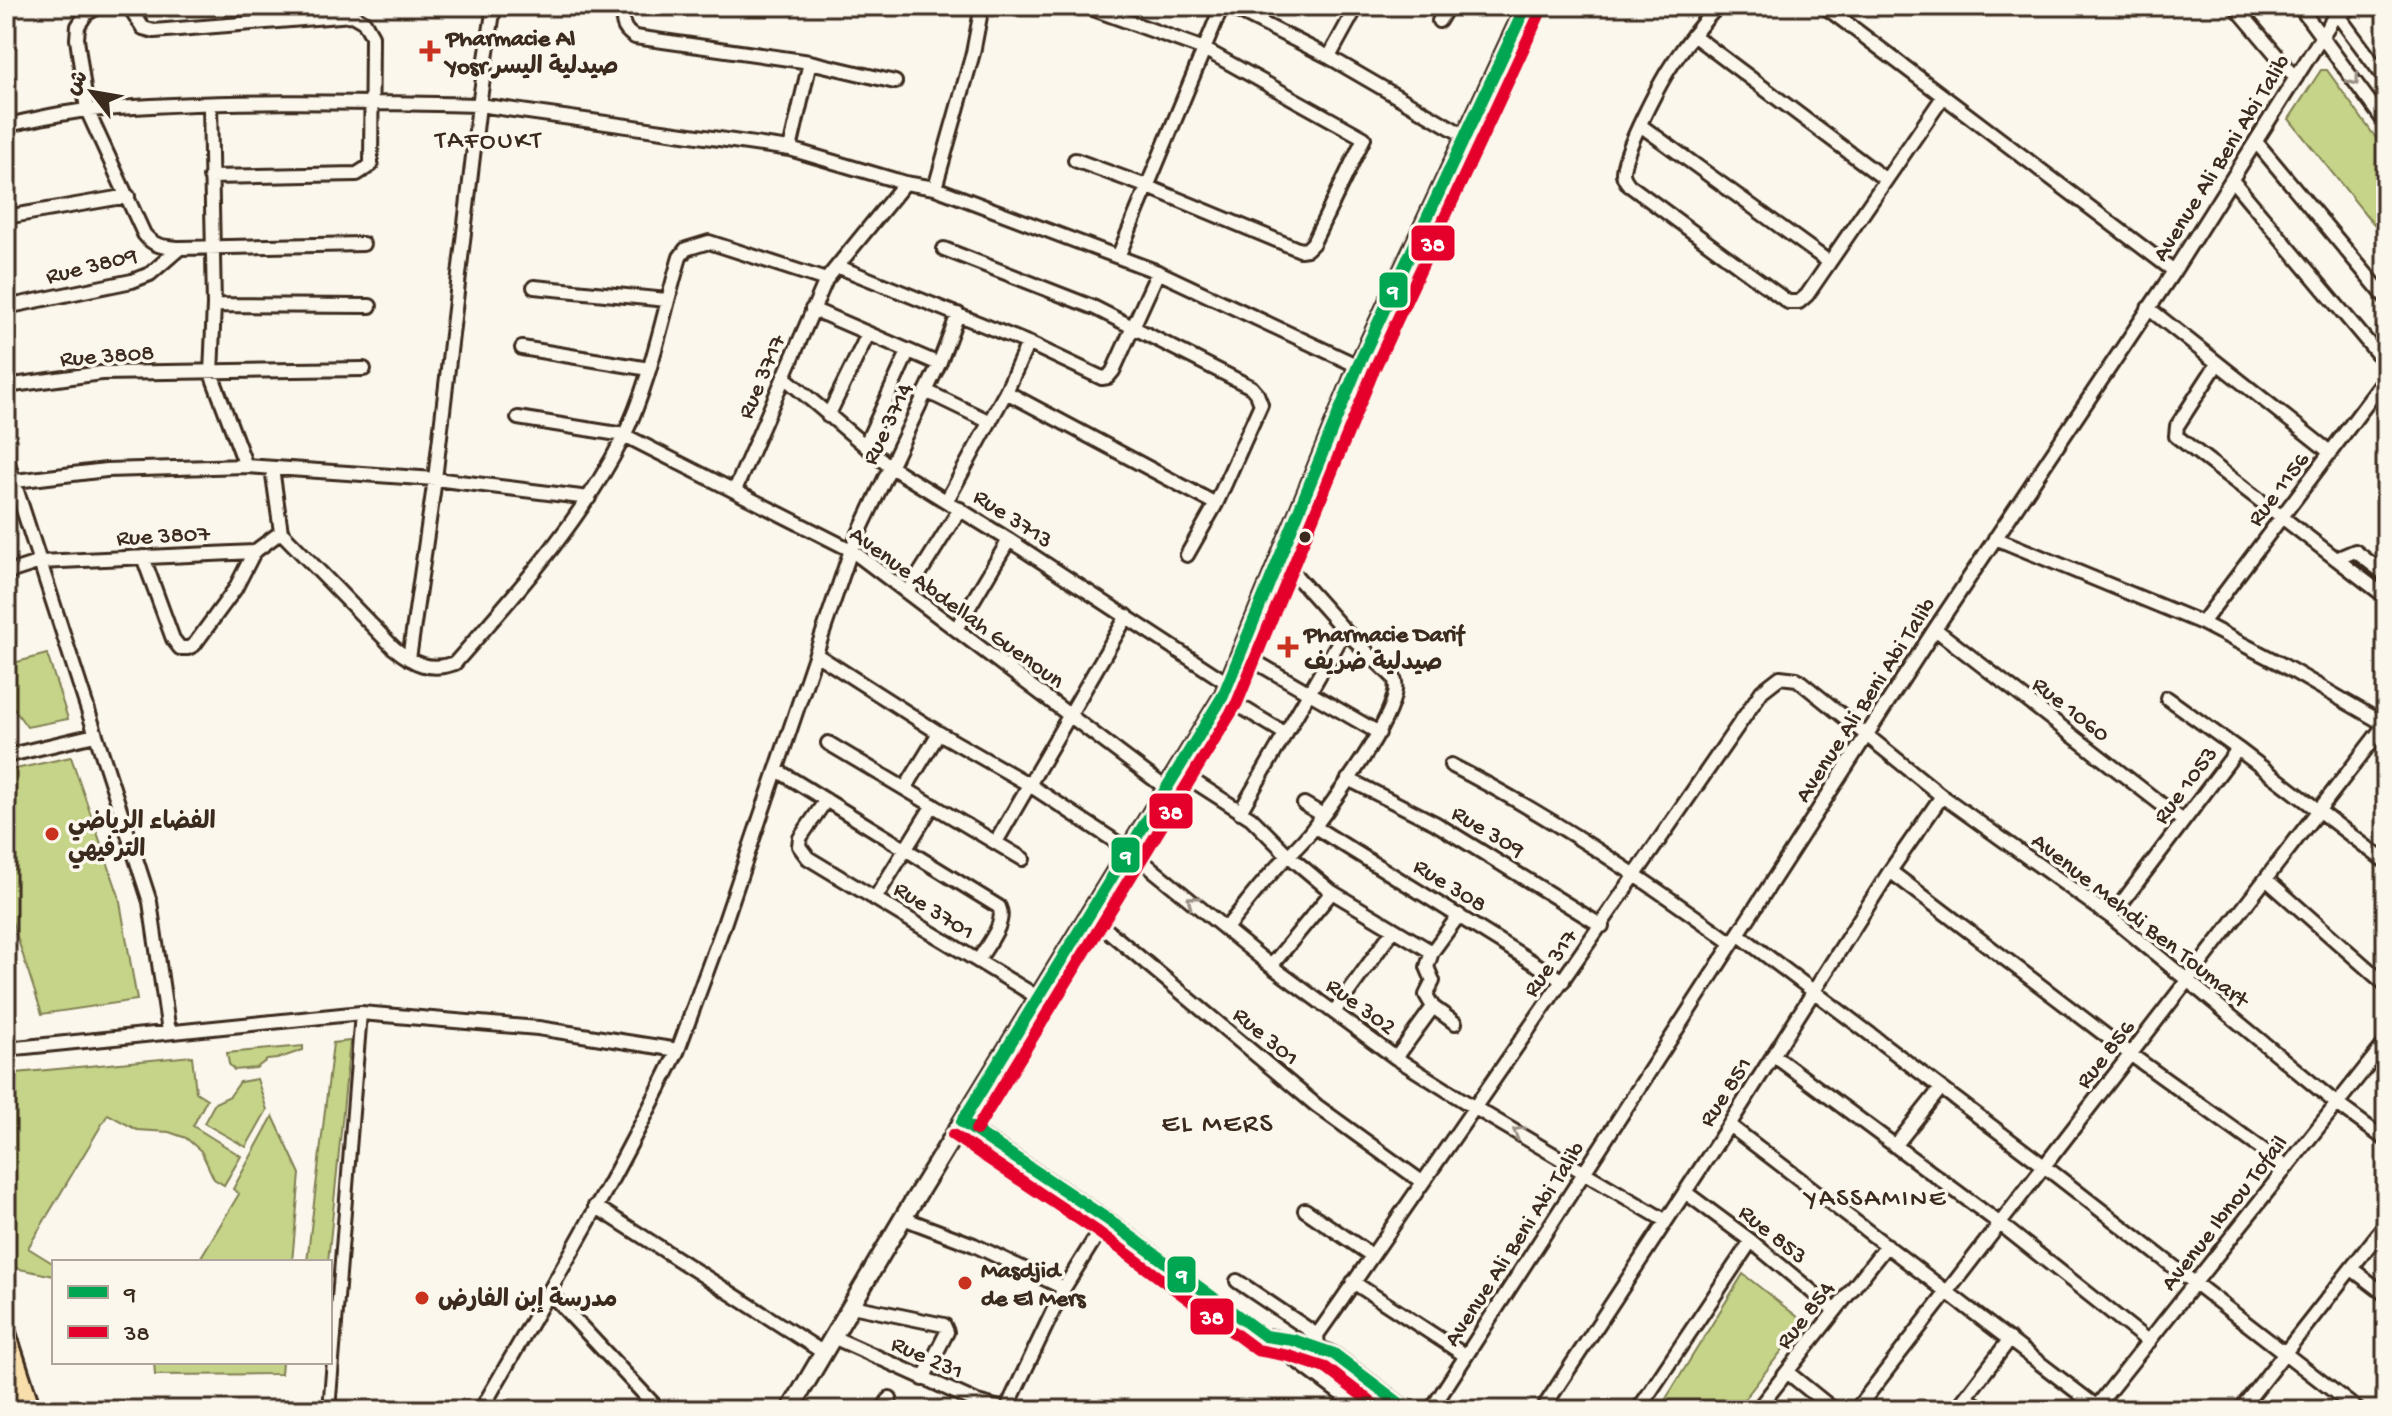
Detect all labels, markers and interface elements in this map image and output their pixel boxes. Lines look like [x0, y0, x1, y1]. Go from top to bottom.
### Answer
place label: Pharmacie Al Yosr صيدلية اليسر [443, 26, 619, 83]
marker: Pharmacie Al Yosr صيدلية اليسر [421, 42, 439, 60]
street label: Avenue Ali Beni Abi Talib [2147, 50, 2299, 268]
north arrow [52, 52, 132, 132]
text: ش [61, 67, 96, 101]
one-way arrow [2344, 71, 2359, 85]
district label: TAFOUKT [433, 127, 543, 158]
line badge: 38 [1410, 224, 1456, 262]
text: 38 [1420, 234, 1445, 260]
street label: Rue 3809 [43, 242, 141, 293]
line badge: 9 [1378, 271, 1409, 309]
text: 9 [1386, 281, 1399, 307]
street label: Rue 3717 [732, 330, 794, 424]
street label: Rue 3808 [59, 340, 155, 375]
street label: Rue 3714 [857, 378, 922, 470]
street label: Rue 1156 [2242, 446, 2318, 533]
street label: Rue 3713 [967, 484, 1057, 556]
street label: Rue 3807 [116, 521, 211, 554]
street label: Avenue Abdellah Guenoun [843, 521, 1070, 697]
unlabelled marker [1297, 529, 1313, 545]
street label: Avenue Ali Beni Abi Talib [1790, 593, 1944, 809]
place label: Pharmacie Darif صيدلية ضريف [1302, 622, 1466, 679]
marker: Pharmacie Darif صيدلية ضريف [1279, 638, 1297, 656]
street label: Rue 1060 [2025, 671, 2115, 750]
street label: Rue 1053 [2148, 741, 2226, 831]
line badge: 38 [1148, 792, 1194, 830]
street label: Rue 309 [1445, 800, 1529, 866]
text: 38 [1158, 802, 1183, 828]
place label: الفضاء الرياضي الترفيهي [68, 809, 216, 869]
marker: الفضاء الرياضي الترفيهي [43, 825, 61, 843]
street label: Avenue Mehdi Ben Toumart [2024, 828, 2255, 1017]
line badge: 9 [1110, 836, 1141, 874]
text: 9 [1119, 846, 1132, 872]
street label: Rue 308 [1407, 853, 1491, 921]
street label: Rue 3701 [887, 876, 979, 948]
one-way arrow [1186, 897, 1201, 911]
street label: Rue 317 [1518, 924, 1586, 1004]
street label: Rue 302 [1319, 973, 1401, 1043]
street label: Rue 301 [1226, 1002, 1304, 1074]
street label: Rue 856 [2071, 1014, 2143, 1096]
street label: Rue 851 [1694, 1053, 1760, 1133]
district label: EL MERS [1162, 1109, 1274, 1142]
one-way arrow [1512, 1126, 1526, 1142]
street label: Avenue Ibnou Tofail [2156, 1130, 2296, 1298]
street label: Avenue Ali Beni Abi Talib [1439, 1137, 1593, 1353]
district label: YASSAMINE [1803, 1185, 1947, 1216]
street label: Rue 853 [1732, 1199, 1812, 1272]
line badge: 9 [1166, 1255, 1197, 1294]
place label: Masdjid de El Mers [981, 1258, 1087, 1315]
legend [52, 1260, 332, 1364]
text: 9 [1175, 1265, 1188, 1291]
marker: Masdjid de El Mers [956, 1274, 974, 1292]
street label: Rue 854 [1771, 1276, 1843, 1356]
text: 9 [123, 1281, 136, 1310]
place label: مدرسة إبن الفارض [438, 1286, 617, 1316]
marker: مدرسة إبن الفارض [413, 1289, 431, 1307]
line badge: 38 [1189, 1297, 1235, 1336]
text: 38 [1199, 1307, 1224, 1333]
text: 38 [123, 1321, 150, 1350]
street label: Rue 231 [886, 1331, 967, 1388]

